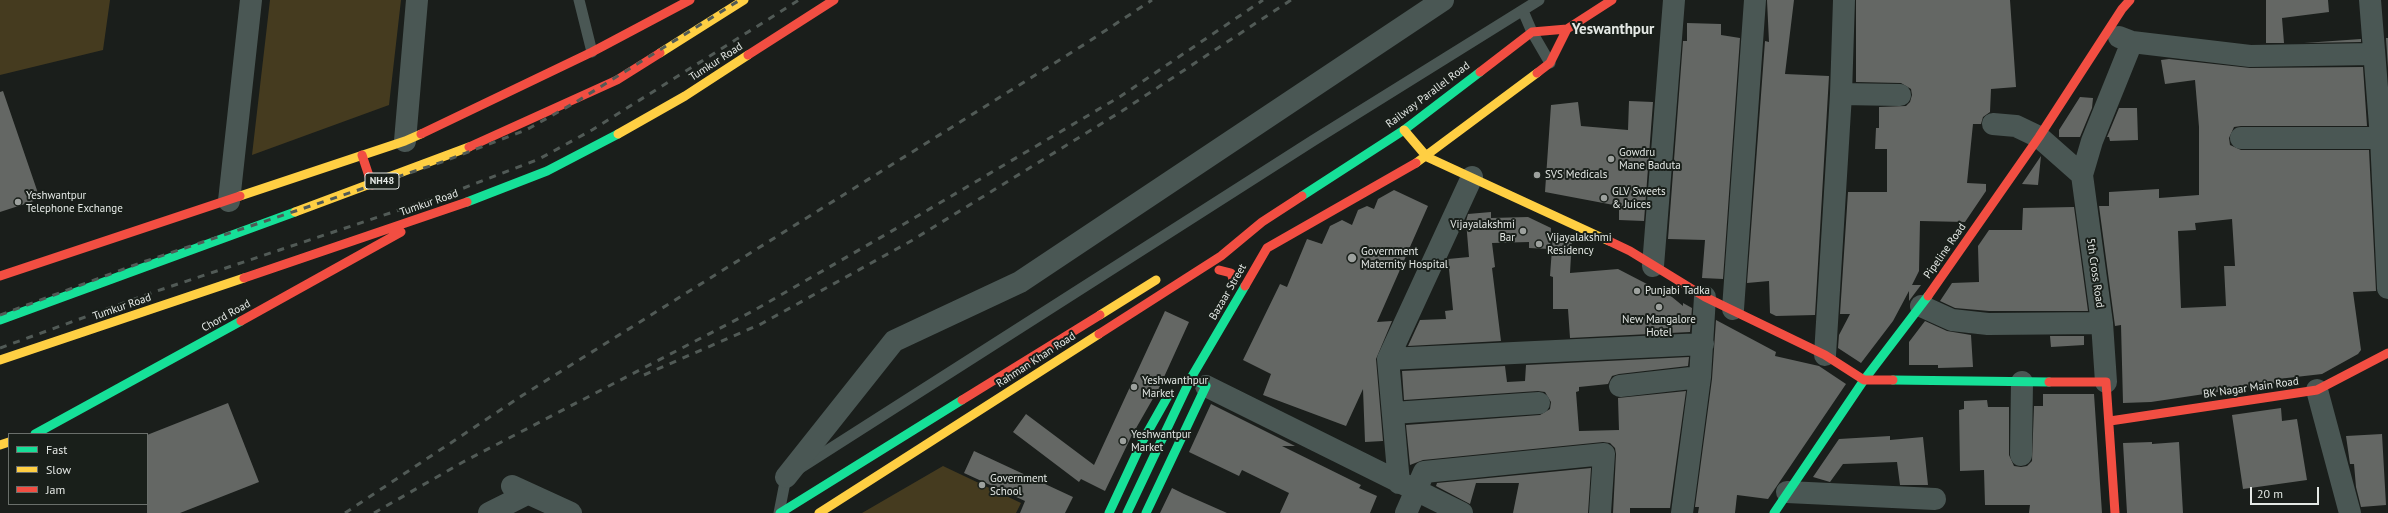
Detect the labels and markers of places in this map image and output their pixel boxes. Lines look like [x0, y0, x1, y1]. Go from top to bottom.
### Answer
place label: Gowdru Mane Baduta [1619, 146, 1681, 172]
marker: Gowdru Mane Baduta [1606, 154, 1616, 164]
place label: SVS Medicals [1545, 168, 1607, 182]
marker: SVS Medicals [1532, 170, 1542, 180]
place label: GLV Sweets & Juices [1612, 185, 1666, 211]
place label: Yeshwantpur Telephone Exchange [26, 189, 123, 215]
marker: GLV Sweets & Juices [1599, 193, 1609, 203]
marker: Yeshwantpur Telephone Exchange [13, 197, 23, 207]
place label: Vijayalakshmi Bar [1450, 218, 1515, 244]
marker: Vijayalakshmi Bar [1518, 226, 1528, 236]
place label: Vijayalakshmi Residency [1547, 231, 1612, 257]
marker: Vijayalakshmi Residency [1534, 239, 1544, 249]
place label: Government Maternity Hospital [1361, 245, 1448, 271]
marker: Government Maternity Hospital [1346, 252, 1358, 264]
place label: Punjabi Tadka [1645, 284, 1710, 298]
marker: Punjabi Tadka [1632, 286, 1642, 296]
marker: New Mangalore Hotel [1654, 302, 1664, 312]
place label: New Mangalore Hotel [1622, 313, 1696, 339]
place label: Yeshwanthpur Market [1142, 374, 1208, 400]
marker: Yeshwanthpur Market [1129, 382, 1139, 392]
place label: Yeshwantpur Market [1131, 428, 1191, 454]
marker: Yeshwantpur Market [1118, 436, 1128, 446]
place label: Government School [990, 472, 1047, 498]
marker: Government School [977, 480, 987, 490]

